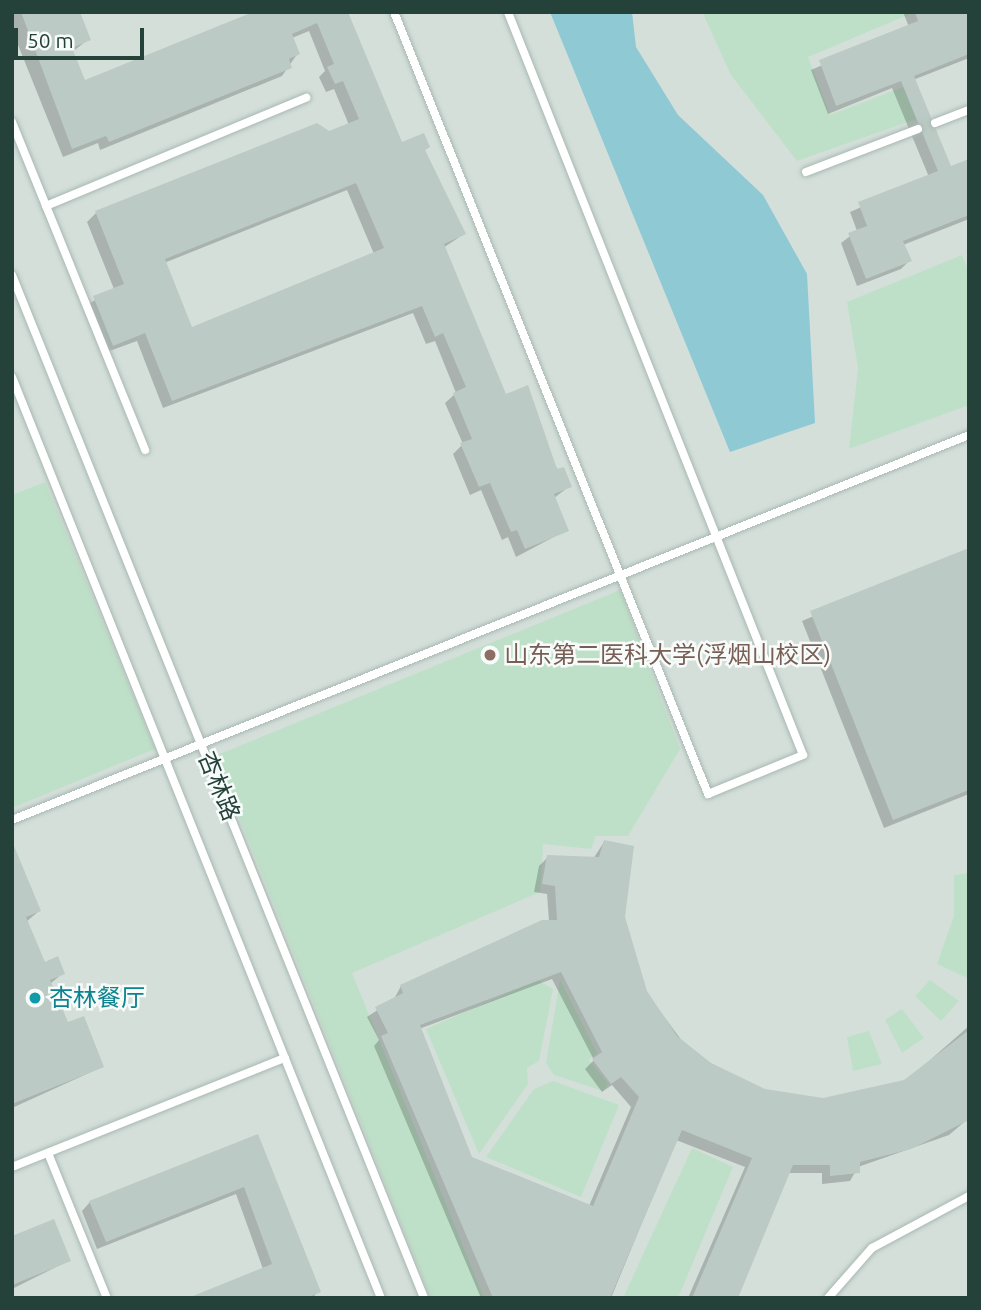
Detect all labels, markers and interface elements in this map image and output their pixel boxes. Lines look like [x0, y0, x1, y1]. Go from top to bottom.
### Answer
scale bar [18, 14, 147, 58]
text: 50 m [27, 28, 74, 52]
place label: 山东第二医科大学(浮烟山校区) [504, 641, 831, 669]
marker: 山东第二医科大学(浮烟山校区) [482, 647, 498, 663]
street label: 杏林路 [192, 747, 246, 825]
place label: 杏林餐厅 [49, 984, 145, 1012]
marker: 杏林餐厅 [27, 990, 43, 1006]

